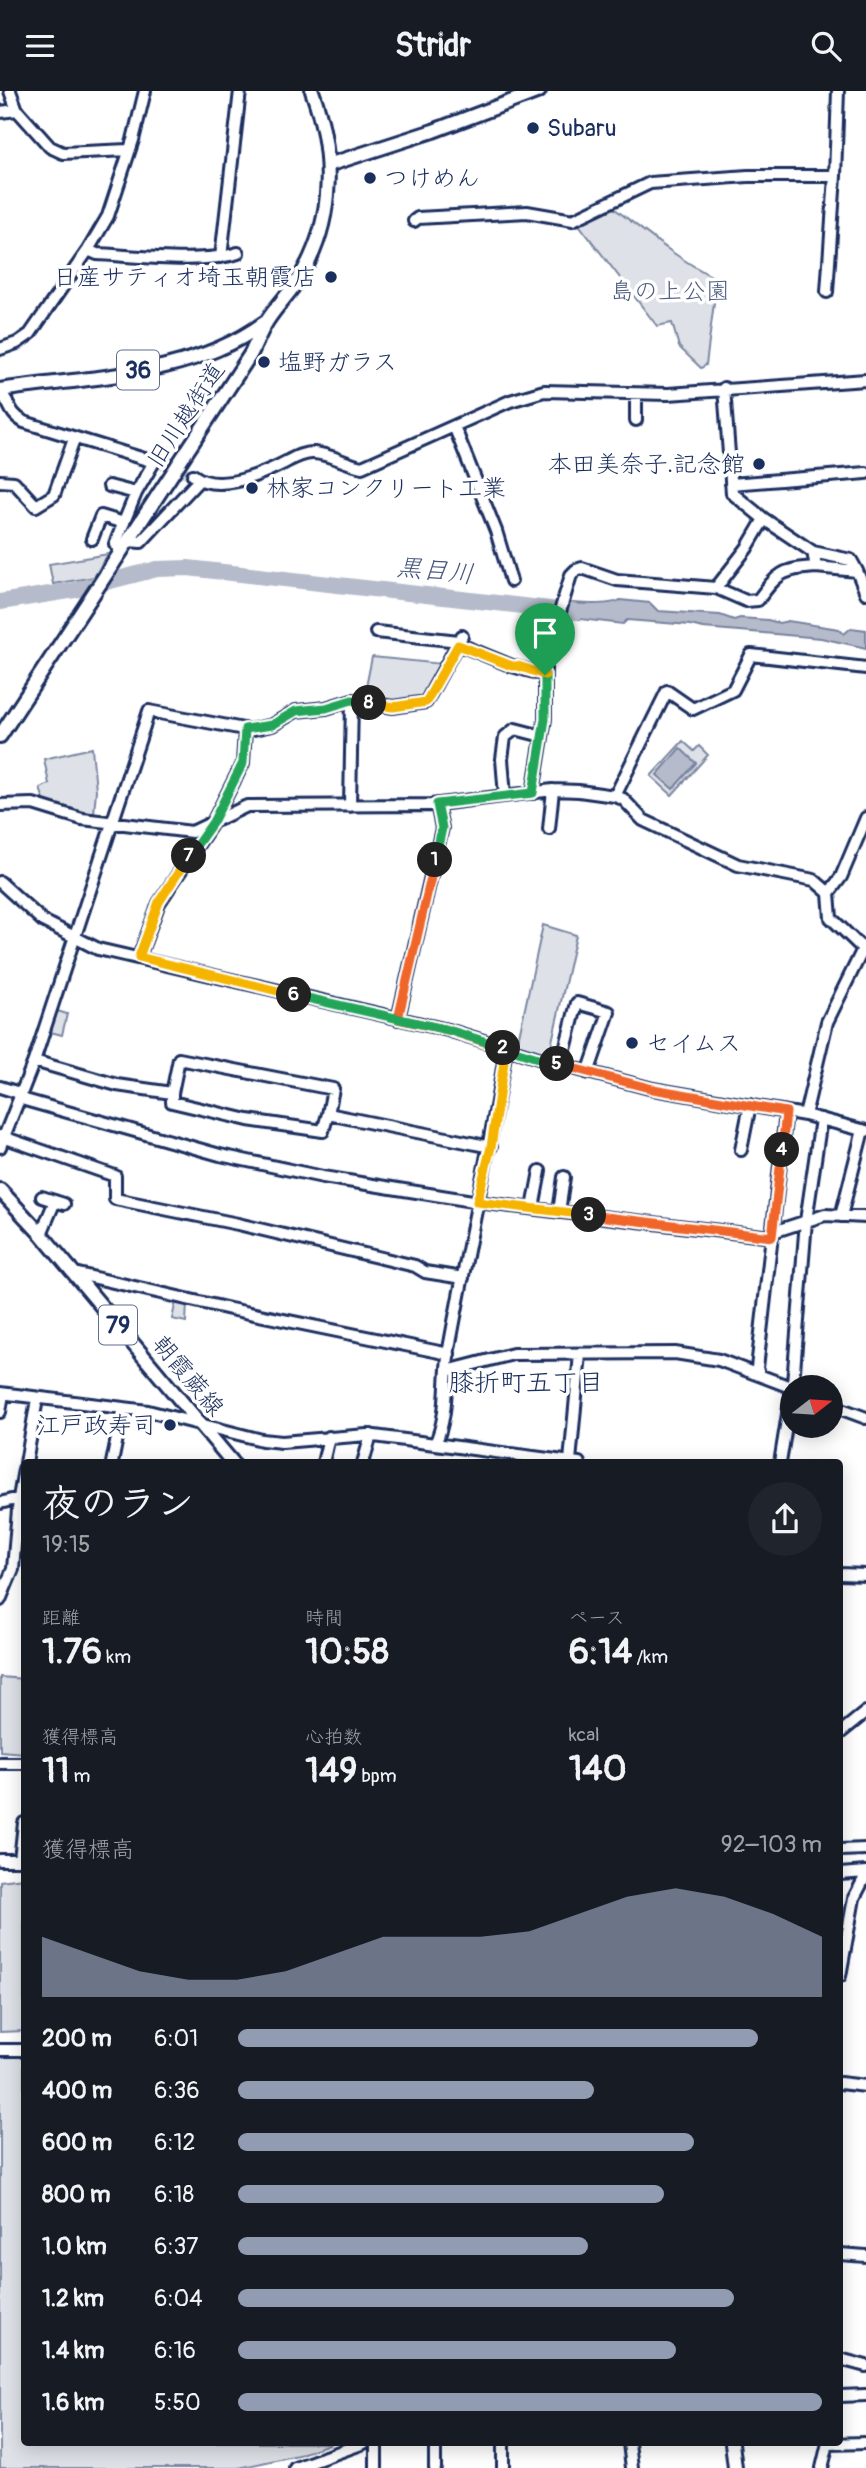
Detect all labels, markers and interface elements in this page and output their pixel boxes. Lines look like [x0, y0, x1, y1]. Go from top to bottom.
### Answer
text: Stridr [395, 26, 471, 66]
icon: menu [21, 27, 59, 65]
icon: search [807, 27, 845, 65]
place label: Subaru [547, 114, 617, 143]
marker: Subaru [525, 120, 541, 136]
place label: つけめん [384, 164, 480, 193]
marker: つけめん [362, 170, 378, 186]
place label: 日産サティオ埼玉朝霞店 [53, 263, 317, 292]
marker: 日産サティオ埼玉朝霞店 [323, 269, 339, 285]
park label: 島の上公園 [610, 277, 730, 306]
place label: 塩野ガラス [278, 348, 397, 377]
road number: 36 [117, 351, 159, 389]
marker: 塩野ガラス [256, 354, 272, 370]
street label: 旧川越街道 [141, 357, 231, 473]
place label: 本田美奈子.記念館 [548, 450, 745, 479]
marker: 本田美奈子.記念館 [751, 456, 767, 472]
place label: 林家コンクリート工業 [266, 474, 506, 503]
marker: 林家コンクリート工業 [244, 480, 260, 496]
water label: 黒目川 [395, 551, 475, 591]
pin [515, 603, 575, 675]
icon: arrive [526, 614, 564, 652]
pin: 8 [352, 685, 386, 721]
text: 8 [364, 690, 373, 714]
pin: 7 [172, 839, 206, 873]
text: 7 [183, 843, 194, 867]
pin: 1 [418, 843, 452, 877]
text: 1 [431, 847, 438, 871]
pin: 6 [276, 977, 312, 1013]
text: 6 [288, 982, 299, 1006]
place label: セイムス [646, 1029, 741, 1058]
pin: 2 [486, 1031, 520, 1065]
text: 2 [497, 1035, 508, 1059]
marker: セイムス [624, 1035, 640, 1051]
pin: 5 [540, 1047, 574, 1081]
text: 5 [551, 1051, 562, 1075]
pin: 4 [764, 1133, 800, 1167]
text: 4 [776, 1137, 787, 1161]
pin: 3 [572, 1197, 606, 1233]
text: 3 [583, 1202, 594, 1226]
road number: 79 [99, 1305, 137, 1345]
street label: 朝霞蕨線 [146, 1330, 230, 1422]
district label: 膝折町五丁目 [448, 1367, 604, 1399]
north arrow [780, 1375, 844, 1439]
map controls [780, 1375, 843, 1438]
place label: 江戸政寿司 [36, 1411, 156, 1440]
marker: 江戸政寿司 [162, 1417, 178, 1433]
text: 夜のラン [42, 1480, 194, 1528]
button: share [748, 1482, 822, 1556]
text: 19:15 [42, 1530, 90, 1559]
text: 距離 [42, 1606, 80, 1630]
text: 時間 [305, 1606, 343, 1630]
text: ペース [569, 1606, 625, 1630]
text: 1.76 [42, 1630, 102, 1674]
text: 10:58 [305, 1630, 389, 1674]
text: 6:14 [569, 1630, 632, 1674]
text: km [102, 1645, 131, 1669]
text: /km [632, 1645, 668, 1669]
text: kcal [569, 1723, 600, 1747]
text: 獲得標高 [42, 1725, 118, 1749]
text: 心拍数 [305, 1725, 362, 1749]
text: 140 [569, 1747, 627, 1791]
text: 11 [42, 1749, 69, 1793]
text: 149 [305, 1749, 357, 1793]
text: m [69, 1764, 90, 1788]
text: bpm [357, 1764, 397, 1788]
text: 92–103 m [721, 1830, 822, 1859]
text: 獲得標高 [42, 1835, 134, 1864]
text: 200 m [42, 2024, 112, 2053]
text: 6:01 [154, 2024, 198, 2053]
text: 400 m [42, 2076, 112, 2105]
text: 6:36 [154, 2076, 200, 2105]
text: 600 m [42, 2128, 112, 2157]
text: 6:12 [154, 2128, 195, 2157]
text: 800 m [42, 2180, 110, 2209]
text: 6:18 [154, 2180, 194, 2209]
text: 1.0 km [42, 2232, 107, 2261]
text: 6:37 [154, 2232, 199, 2261]
text: 1.2 km [42, 2284, 104, 2313]
text: 6:04 [154, 2284, 203, 2313]
text: 1.4 km [42, 2336, 104, 2365]
text: 6:16 [154, 2336, 196, 2365]
text: 1.6 km [42, 2388, 104, 2417]
text: 5:50 [154, 2388, 201, 2417]

